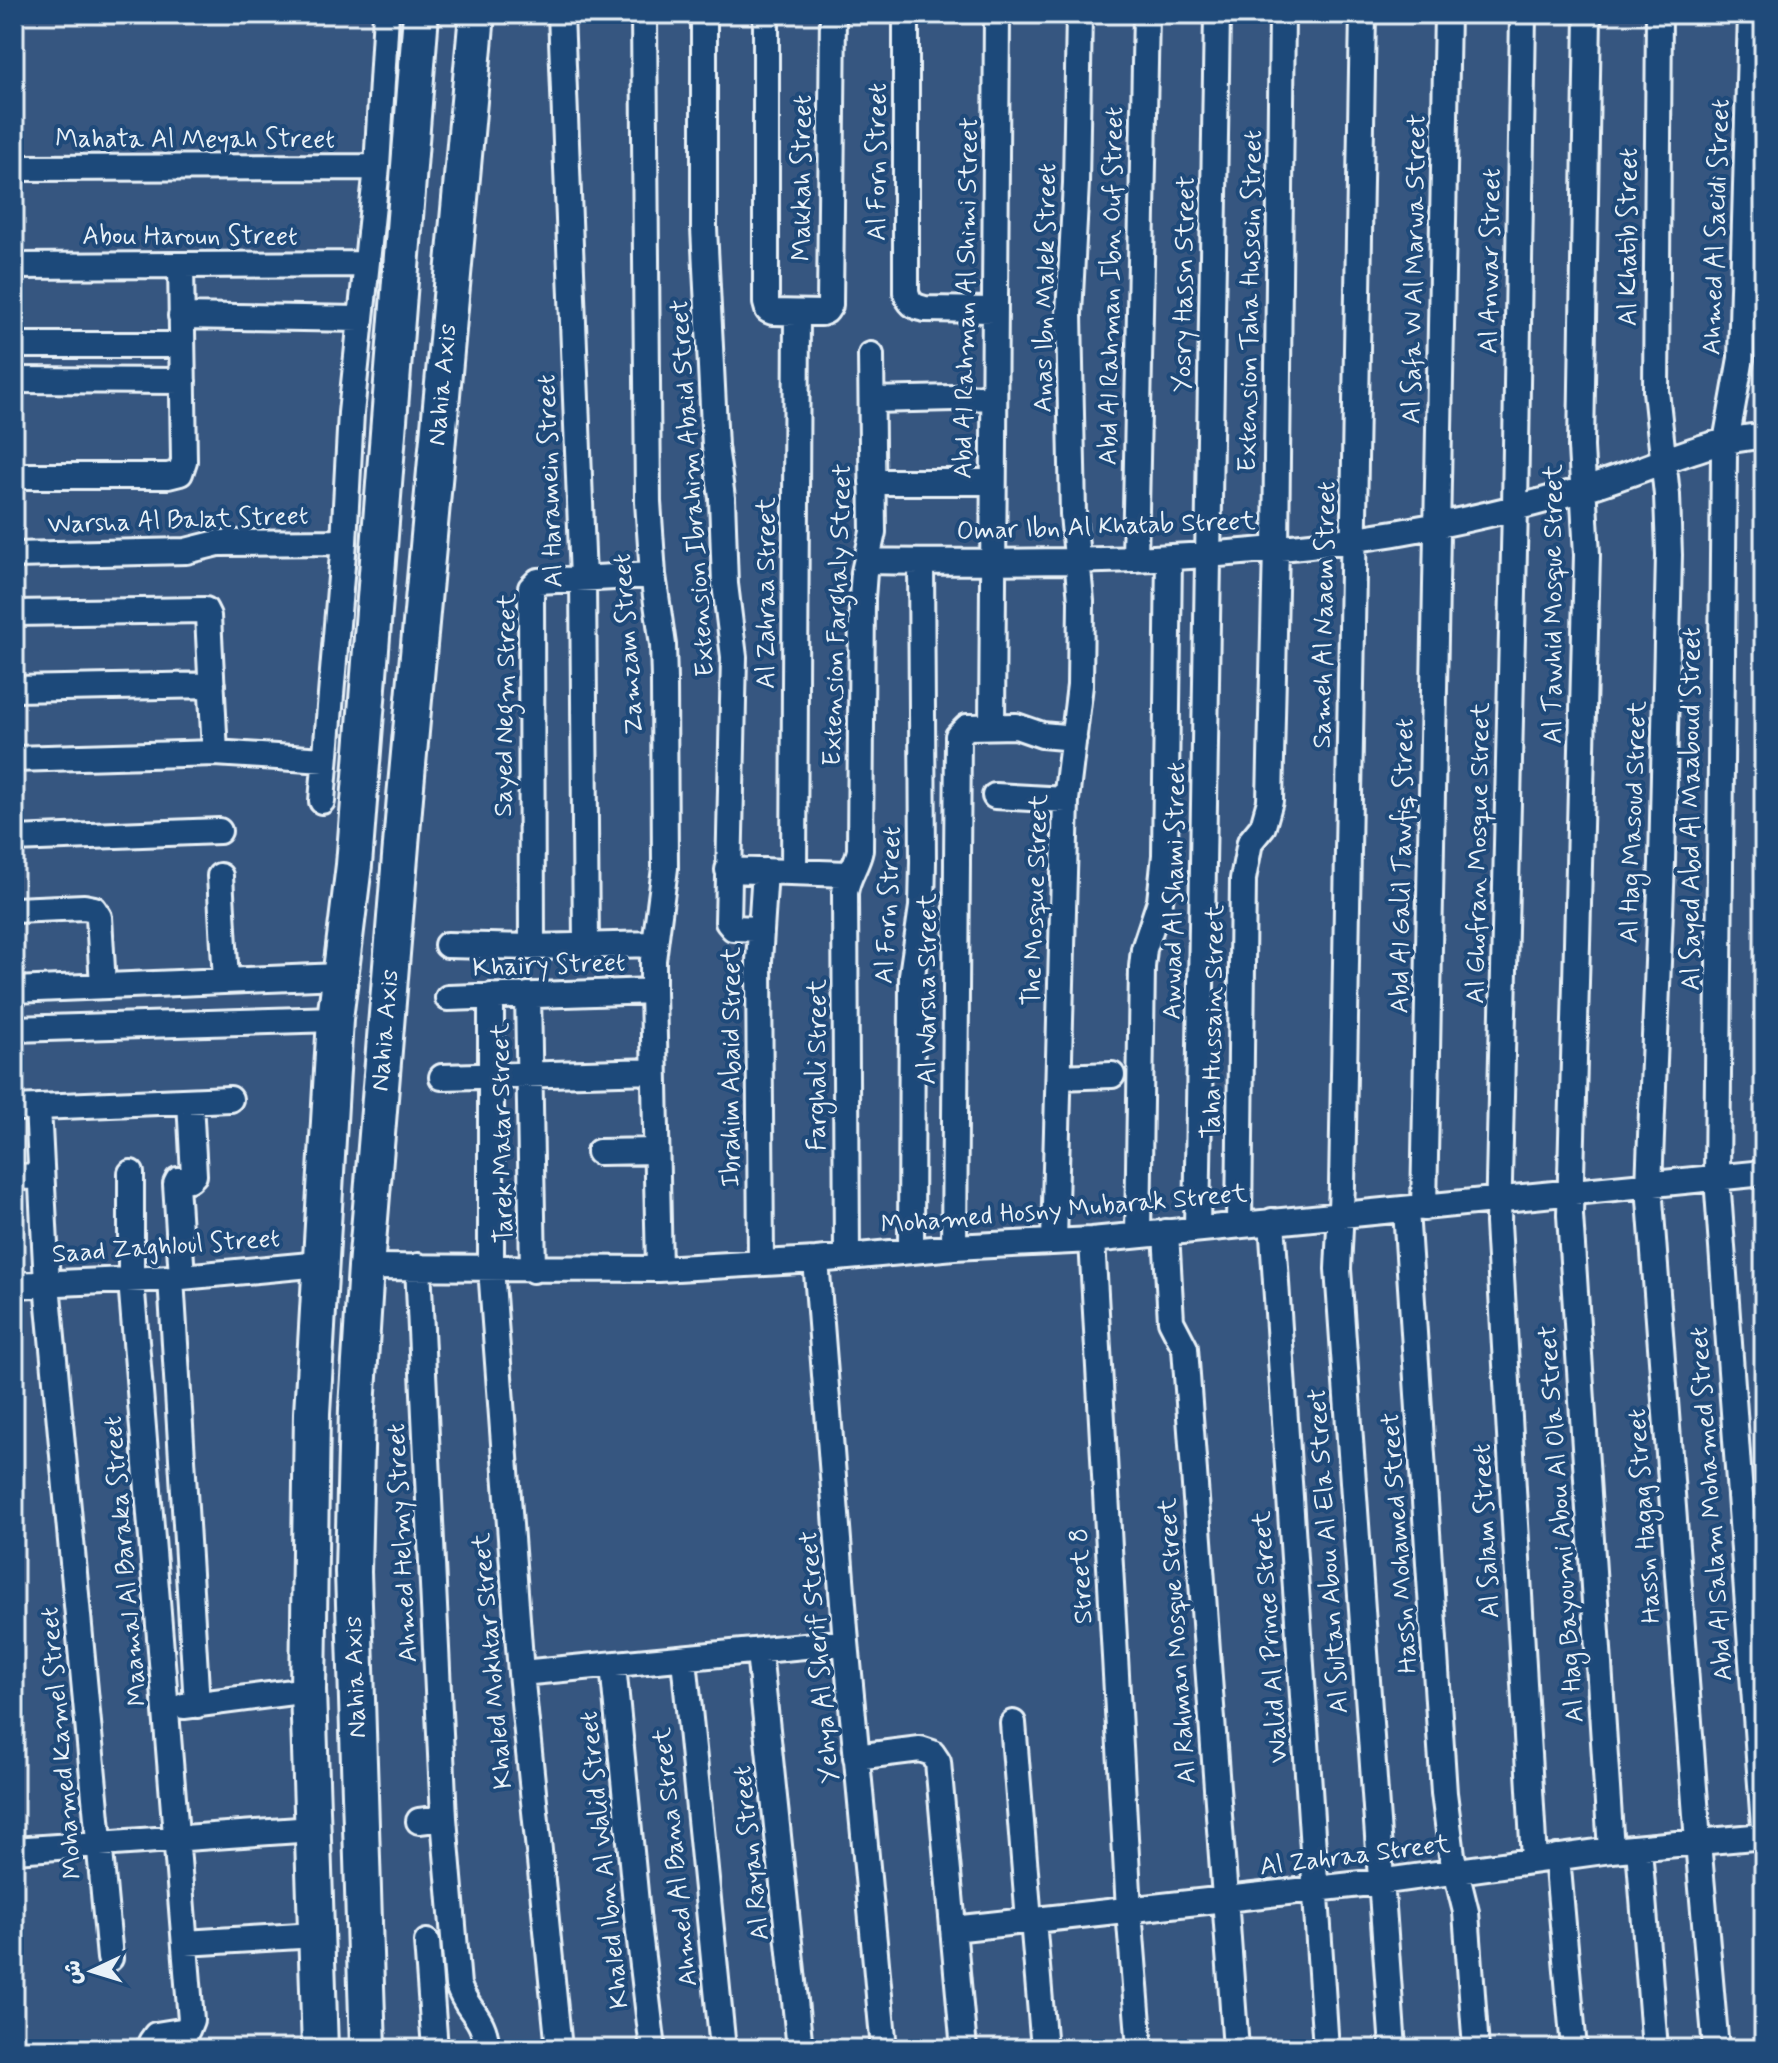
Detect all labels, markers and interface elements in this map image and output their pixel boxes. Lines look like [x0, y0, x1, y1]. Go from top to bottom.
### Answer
street label: Al Forn Street [861, 83, 895, 241]
street label: Makkah Street [786, 95, 820, 261]
street label: Ahmed Al Saeidi Street [1696, 98, 1738, 356]
street label: Abd Al Rahman Ibn Ouf Street [1092, 106, 1132, 466]
street label: Al Safa W Al Marwa Street [1395, 114, 1435, 424]
street label: Abd Al Rahman Al Shimi Street [947, 117, 987, 479]
street label: Mahata Al Meyah Street [55, 123, 335, 157]
street label: Extension Taha Hussein Street [1231, 130, 1271, 472]
street label: Al Khatib Street [1612, 148, 1646, 326]
street label: Anas Ibn Malek Street [1027, 163, 1065, 413]
street label: Al Anwar Street [1472, 168, 1510, 354]
street label: Yosry Hassn Street [1166, 175, 1204, 393]
street label: Abou Haroun Street [82, 220, 298, 254]
street label: Extension Ibrahim Abaid Street [663, 298, 723, 678]
street label: Nahia Axis [420, 322, 465, 448]
street label: Al Haramein Street [530, 374, 572, 588]
street label: Extension Farghaly Street [816, 463, 863, 767]
street label: Al Tawhid Mosque Street [1537, 464, 1571, 744]
street label: Sameh Al Naaem Street [1306, 481, 1344, 749]
street label: Al Zahraa Street [750, 497, 784, 689]
street label: Warsha Al Balat Street [47, 499, 309, 543]
street label: Omar Ibn Al Khatab Street [956, 505, 1256, 549]
street label: Zamzam Street [606, 552, 652, 736]
street label: Sayed Negm Street [487, 593, 528, 817]
street label: Al Sayed Abd Al Maaboud Street [1675, 627, 1709, 991]
street label: Al Hag Masoud Street [1613, 700, 1657, 944]
street label: Al Ghofran Mosque Street [1459, 702, 1499, 1004]
street label: Abd Al Galil Tawfiq Street [1383, 718, 1423, 1014]
street label: Awwad Al Shami Street [1156, 762, 1194, 1020]
street label: The Mosque Street [1015, 793, 1057, 1007]
street label: Al Forn Street [868, 825, 910, 985]
street label: Al Warsha Street [911, 893, 945, 1085]
street label: Taha Hussain Street [1195, 905, 1233, 1139]
street label: Khairy Street [472, 946, 626, 986]
street label: Ibrahim Abaid Street [715, 947, 749, 1187]
street label: Nahia Axis [364, 968, 408, 1093]
street label: Farghali Street [801, 979, 837, 1151]
street label: Tarek Matar Street [484, 1022, 522, 1244]
street label: Mohamed Hosny Mubarak Street [879, 1177, 1249, 1243]
street label: Saad Zaghloul Street [51, 1222, 281, 1272]
street label: Al Hag Bayoumi Abou Al Ola Street [1531, 1324, 1595, 1724]
street label: Abd Al Salam Mohamed Street [1683, 1326, 1741, 1682]
street label: Al Sultan Abou Al Ela Street [1301, 1387, 1357, 1715]
street label: Hassn Hagag Street [1621, 1407, 1671, 1625]
street label: Hassn Mohamed Street [1374, 1411, 1426, 1675]
street label: Maamal Al Baraka Street [96, 1414, 156, 1708]
street label: Ahmed Helmy Street [380, 1423, 426, 1663]
street label: Al Salam Street [1465, 1443, 1509, 1619]
street label: Al Rahman Mosque Street [1151, 1497, 1205, 1785]
street label: Walid Al Prince Street [1245, 1510, 1297, 1764]
street label: Street 8 [1063, 1527, 1101, 1625]
street label: Yehya Al Sherif Street [792, 1529, 848, 1785]
street label: Khaled Mokhtar Street [465, 1531, 521, 1791]
street label: Mohamed Kamel Street [33, 1605, 91, 1881]
street label: Nahia Axis [337, 1615, 375, 1739]
street label: Khaled Ibn Al Walid Street [572, 1709, 638, 2011]
street label: Ahmed Al Bana Street [645, 1726, 707, 1988]
street label: Al Rayan Street [726, 1764, 778, 1942]
street label: Al Zahraa Street [1258, 1827, 1452, 1885]
north arrow [52, 1931, 132, 2011]
text: ش [59, 1959, 89, 1985]

